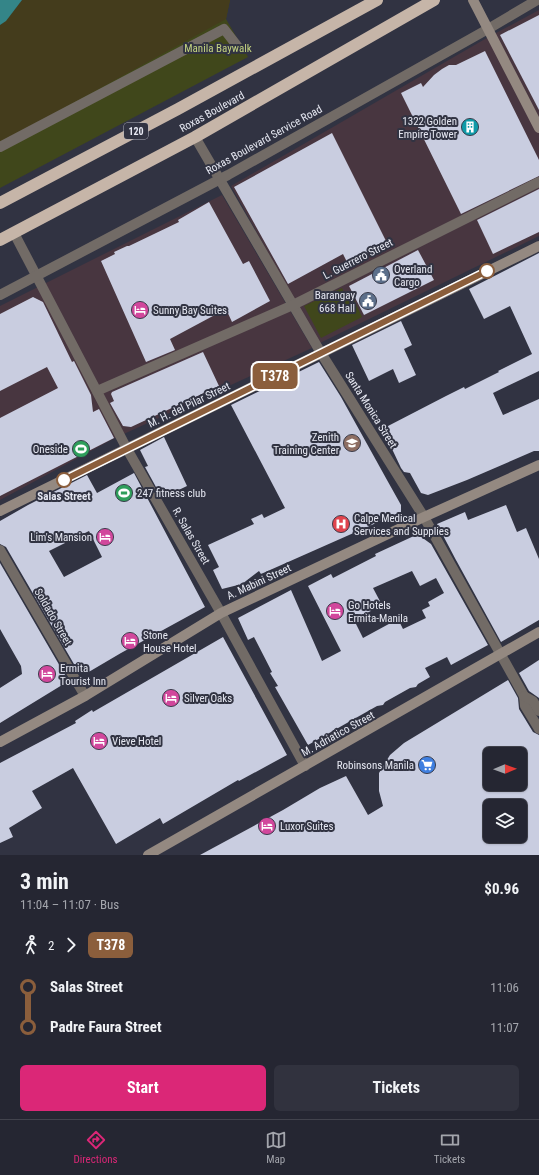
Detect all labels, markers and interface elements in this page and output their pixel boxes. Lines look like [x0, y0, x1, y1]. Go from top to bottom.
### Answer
park label: Manila Baywalk [184, 42, 252, 55]
street label: Roxas Boulevard [177, 89, 247, 135]
street label: Roxas Boulevard Service Road [204, 103, 324, 177]
place label: 1322 Golden Empire Tower [398, 115, 458, 141]
building icon: 1322 Golden Empire Tower [460, 117, 480, 137]
road number: 120 [124, 123, 148, 139]
street label: L. Guerrero Street [321, 236, 395, 282]
place label: Overland Cargo [394, 263, 432, 289]
unlabelled marker [479, 263, 495, 279]
public building icon: Overland Cargo [371, 265, 391, 285]
place label: Barangay 668 Hall [315, 289, 355, 315]
public building icon: Barangay 668 Hall [358, 291, 378, 311]
hotel icon: Sunny Bay Suites [130, 300, 150, 320]
place label: Sunny Bay Suites [153, 304, 227, 317]
line badge: T378 [247, 363, 303, 389]
text: T378 [261, 368, 289, 384]
street label: Santa Monica Street [342, 369, 400, 451]
street label: M. H. del Pilar Street [146, 379, 232, 431]
place label: Zenith Training Center [273, 431, 340, 457]
school or university icon: Zenith Training Center [342, 433, 362, 453]
sports icon: Oneside [71, 439, 91, 459]
place label: Oneside [33, 443, 68, 456]
marker: Salas Street [56, 472, 72, 488]
sports icon: 247 fitness club [114, 483, 134, 503]
place label: 247 fitness club [137, 487, 206, 500]
place label: Salas Street [37, 490, 91, 503]
street label: R. Salas Street [170, 505, 212, 567]
place label: Calpe Medical Services and Supplies [354, 512, 449, 538]
hospital icon: Calpe Medical Services and Supplies [331, 514, 351, 534]
hotel icon: Lim's Mansion [95, 527, 115, 547]
place label: Lim's Mansion [30, 531, 92, 544]
street label: A. Mabini Street [225, 561, 293, 603]
street label: Soldado Street [31, 586, 75, 648]
place label: Go Hotels Ermita-Manila [348, 599, 408, 625]
hotel icon: Go Hotels Ermita-Manila [325, 601, 345, 621]
place label: Stone House Hotel [143, 629, 197, 655]
hotel icon: Stone House Hotel [120, 631, 140, 651]
place label: Ermita Tourist Inn [60, 662, 106, 688]
hotel icon: Ermita Tourist Inn [37, 664, 57, 684]
hotel icon: Silver Oaks [161, 688, 181, 708]
place label: Silver Oaks [184, 692, 232, 705]
street label: M. Adriatico Street [299, 709, 377, 759]
hotel icon: Vieve Hotel [89, 731, 109, 751]
place label: Vieve Hotel [112, 735, 161, 748]
north arrow [483, 747, 527, 791]
map controls [483, 747, 527, 843]
supermarket icon: Robinsons Manila [417, 755, 437, 775]
place label: Robinsons Manila [337, 759, 414, 772]
button: layers [483, 799, 527, 843]
hotel icon: Luxor Suites [257, 816, 277, 836]
place label: Luxor Suites [280, 820, 333, 833]
text: 3 min [20, 869, 69, 894]
text: $0.96 [484, 880, 519, 898]
text: 11:04 – 11:07 · Bus [20, 897, 119, 912]
icon: walk [20, 934, 42, 956]
icon: forward [60, 934, 82, 956]
text: T378 [96, 937, 125, 953]
text: 2 [48, 938, 54, 953]
text: Salas Street [50, 978, 123, 996]
text: 11:06 [490, 980, 519, 995]
text: Padre Faura Street [50, 1018, 162, 1036]
text: 11:07 [490, 1020, 519, 1035]
button: Start [20, 1065, 266, 1111]
button: Tickets [274, 1065, 519, 1111]
tab: Directions [74, 1129, 118, 1166]
tab: Map [265, 1129, 287, 1166]
tab: Tickets [434, 1129, 465, 1166]

